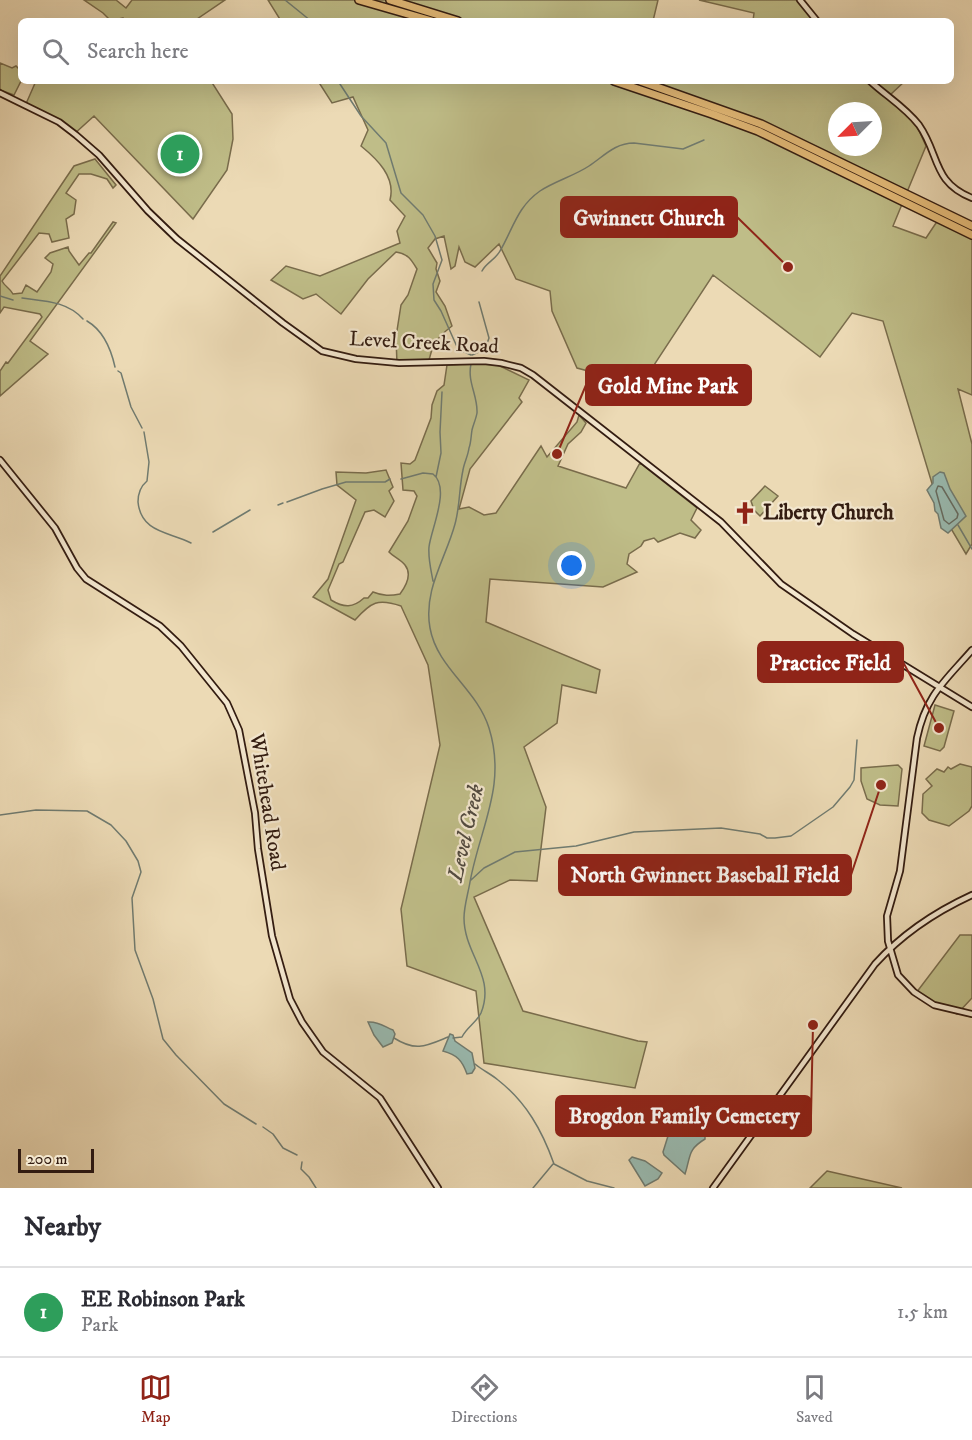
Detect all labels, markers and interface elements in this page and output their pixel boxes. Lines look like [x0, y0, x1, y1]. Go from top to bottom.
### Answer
search box [18, 18, 954, 84]
icon: search [39, 35, 72, 68]
text: Search here [87, 38, 189, 65]
north arrow [828, 102, 882, 156]
pin: 1 [160, 132, 200, 176]
callout: Gwinnett Church [561, 197, 737, 237]
text: Gwinnett Church [573, 205, 725, 232]
street label: Level Creek Road [348, 326, 500, 360]
callout: Gold Mine Park [586, 365, 751, 405]
text: Gold Mine Park [598, 373, 739, 400]
church icon: Liberty Church [732, 500, 758, 526]
place label: Liberty Church [763, 500, 895, 526]
your location [557, 551, 586, 580]
callout: Practice Field [758, 642, 903, 682]
text: Practice Field [769, 650, 892, 677]
street label: Whitehead Road [243, 731, 291, 873]
water label: Level Creek [441, 781, 490, 886]
callout: North Gwinnett Baseball Field [559, 855, 851, 895]
text: North Gwinnett Baseball Field [571, 862, 840, 889]
callout: Brogdon Family Cemetery [556, 1096, 811, 1136]
text: Brogdon Family Cemetery [568, 1103, 800, 1130]
scale bar [18, 1146, 94, 1174]
text: 200 m [27, 1149, 68, 1169]
text: Nearby [24, 1211, 101, 1244]
text: EE Robinson Park [81, 1286, 245, 1313]
text: 1 [40, 1300, 47, 1325]
text: 1.5 km [897, 1300, 948, 1325]
text: Park [81, 1313, 118, 1338]
tab: Map [139, 1371, 172, 1427]
tab: Directions [451, 1371, 517, 1427]
tab: Saved [796, 1371, 833, 1427]

